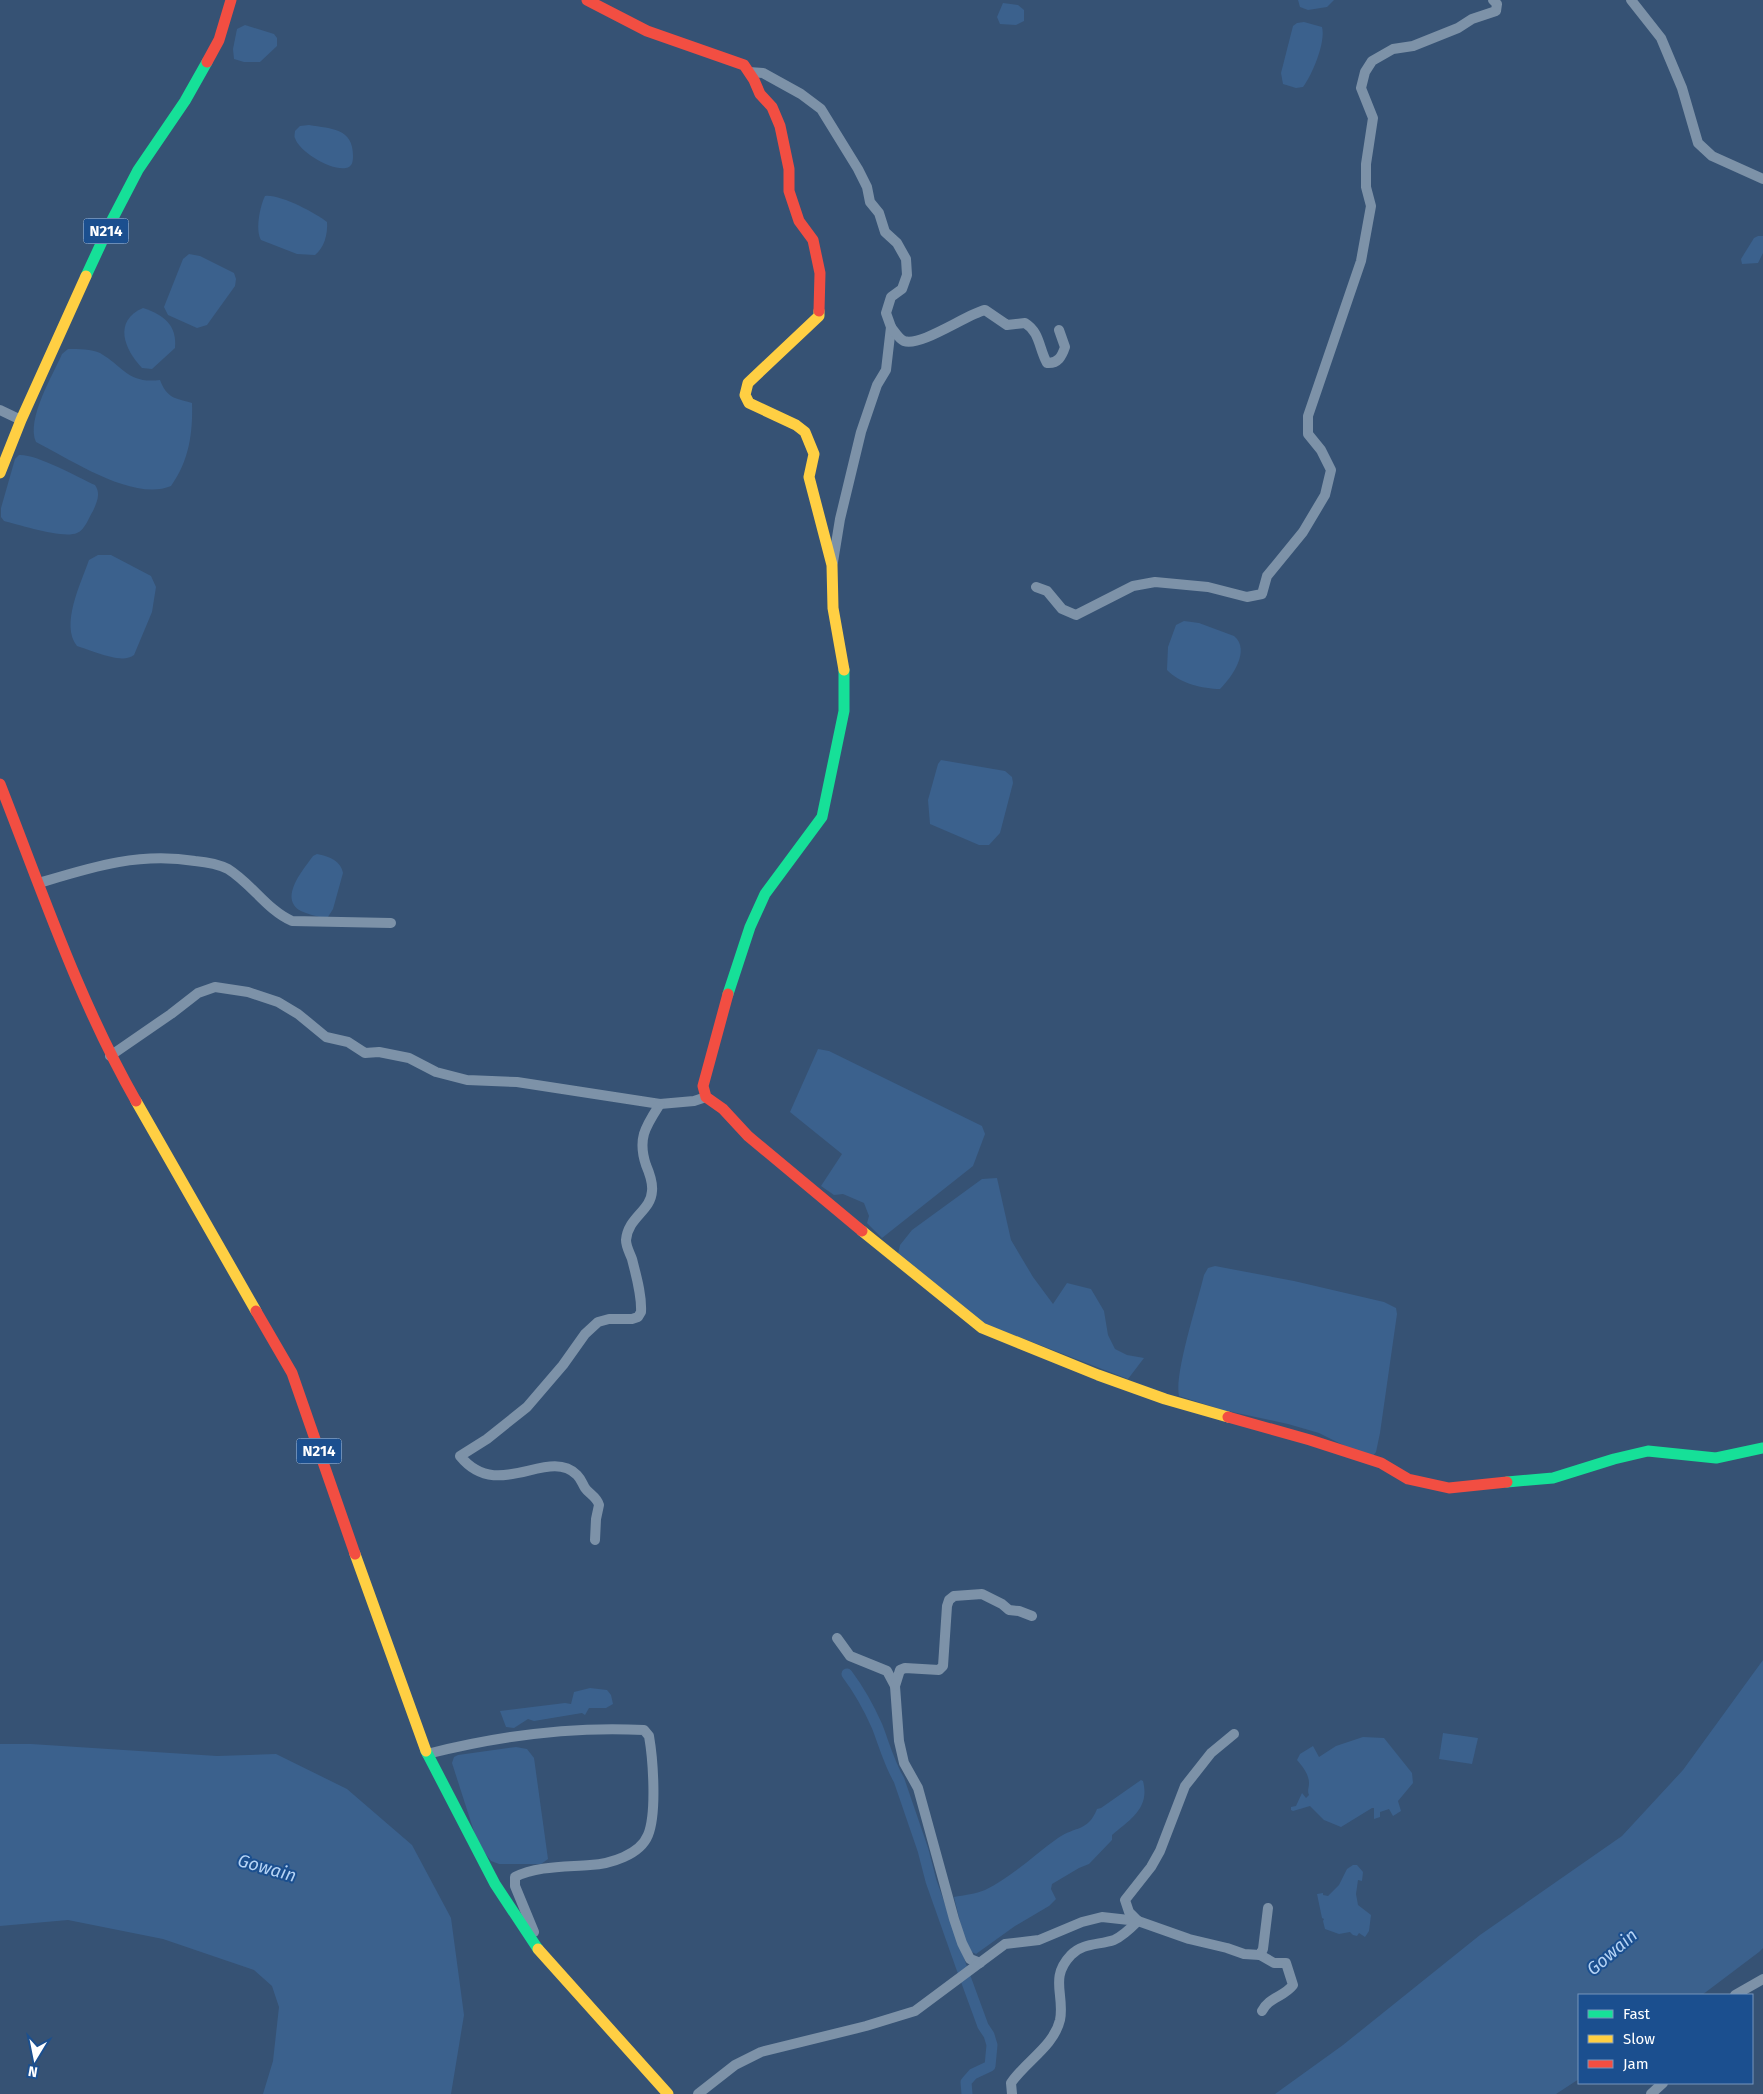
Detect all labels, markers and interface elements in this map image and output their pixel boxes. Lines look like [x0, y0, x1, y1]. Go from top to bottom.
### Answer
road number: N214 [84, 218, 128, 244]
road number: N214 [296, 1438, 342, 1464]
water label: Gowain [235, 1849, 299, 1887]
water label: Gowain [1582, 1924, 1642, 1980]
legend [1578, 1994, 1753, 2084]
text: Fast [1623, 2005, 1650, 2023]
text: Slow [1623, 2030, 1655, 2048]
north arrow [10, 2034, 60, 2084]
text: Jam [1623, 2055, 1649, 2073]
text: N [27, 2062, 39, 2080]

